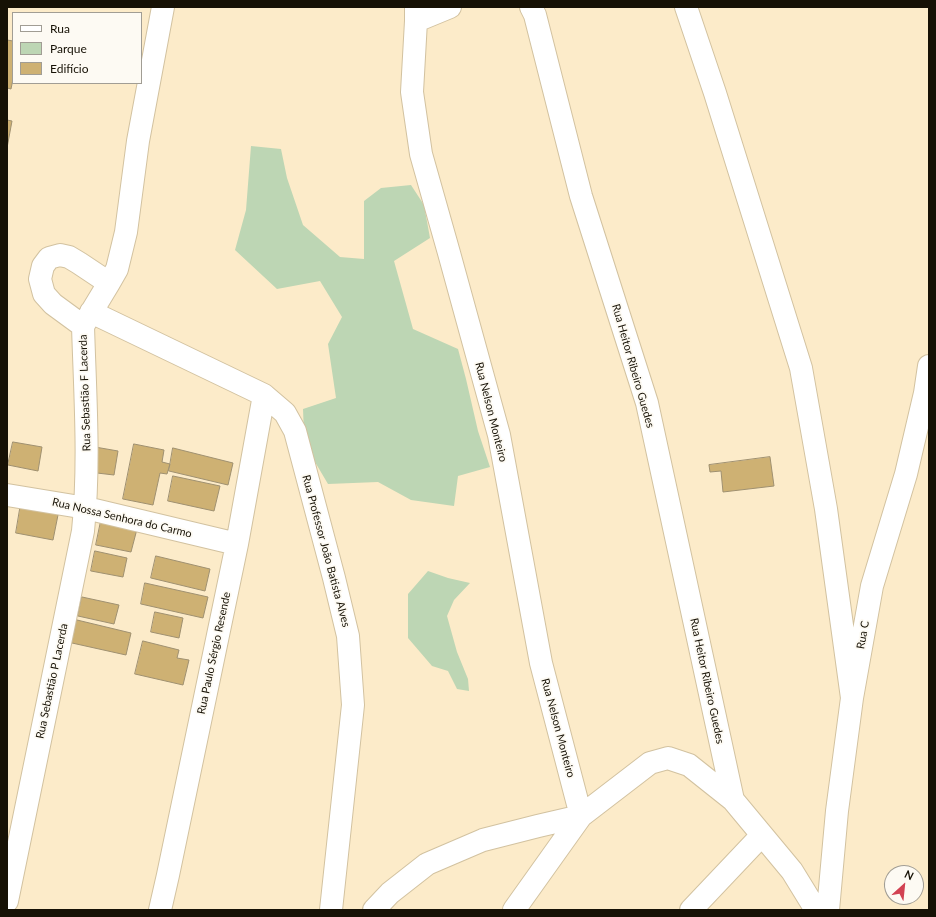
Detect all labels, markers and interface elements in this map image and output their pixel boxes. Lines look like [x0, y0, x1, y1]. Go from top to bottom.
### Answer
legend [12, 12, 142, 84]
text: Rua [50, 21, 70, 36]
text: Parque [50, 41, 87, 56]
text: Edifício [50, 61, 89, 76]
street label: Rua Heitor Ribeiro Guedes [609, 303, 657, 429]
street label: Rua Sebastião F Lacerda [76, 334, 94, 452]
street label: Rua Nelson Monteiro [472, 361, 510, 463]
street label: Rua Professor João Batista Alves [299, 473, 353, 629]
street label: Rua Nossa Senhora do Carmo [51, 495, 193, 541]
street label: Rua Paulo Sérgio Resende [195, 591, 233, 715]
street label: Rua Heitor Ribeiro Guedes [687, 617, 727, 745]
street label: Rua C [854, 620, 872, 650]
street label: Rua Sebastião P Lacerda [33, 622, 71, 740]
street label: Rua Nelson Monteiro [538, 677, 578, 779]
north arrow [884, 865, 924, 905]
text: N [902, 867, 916, 882]

